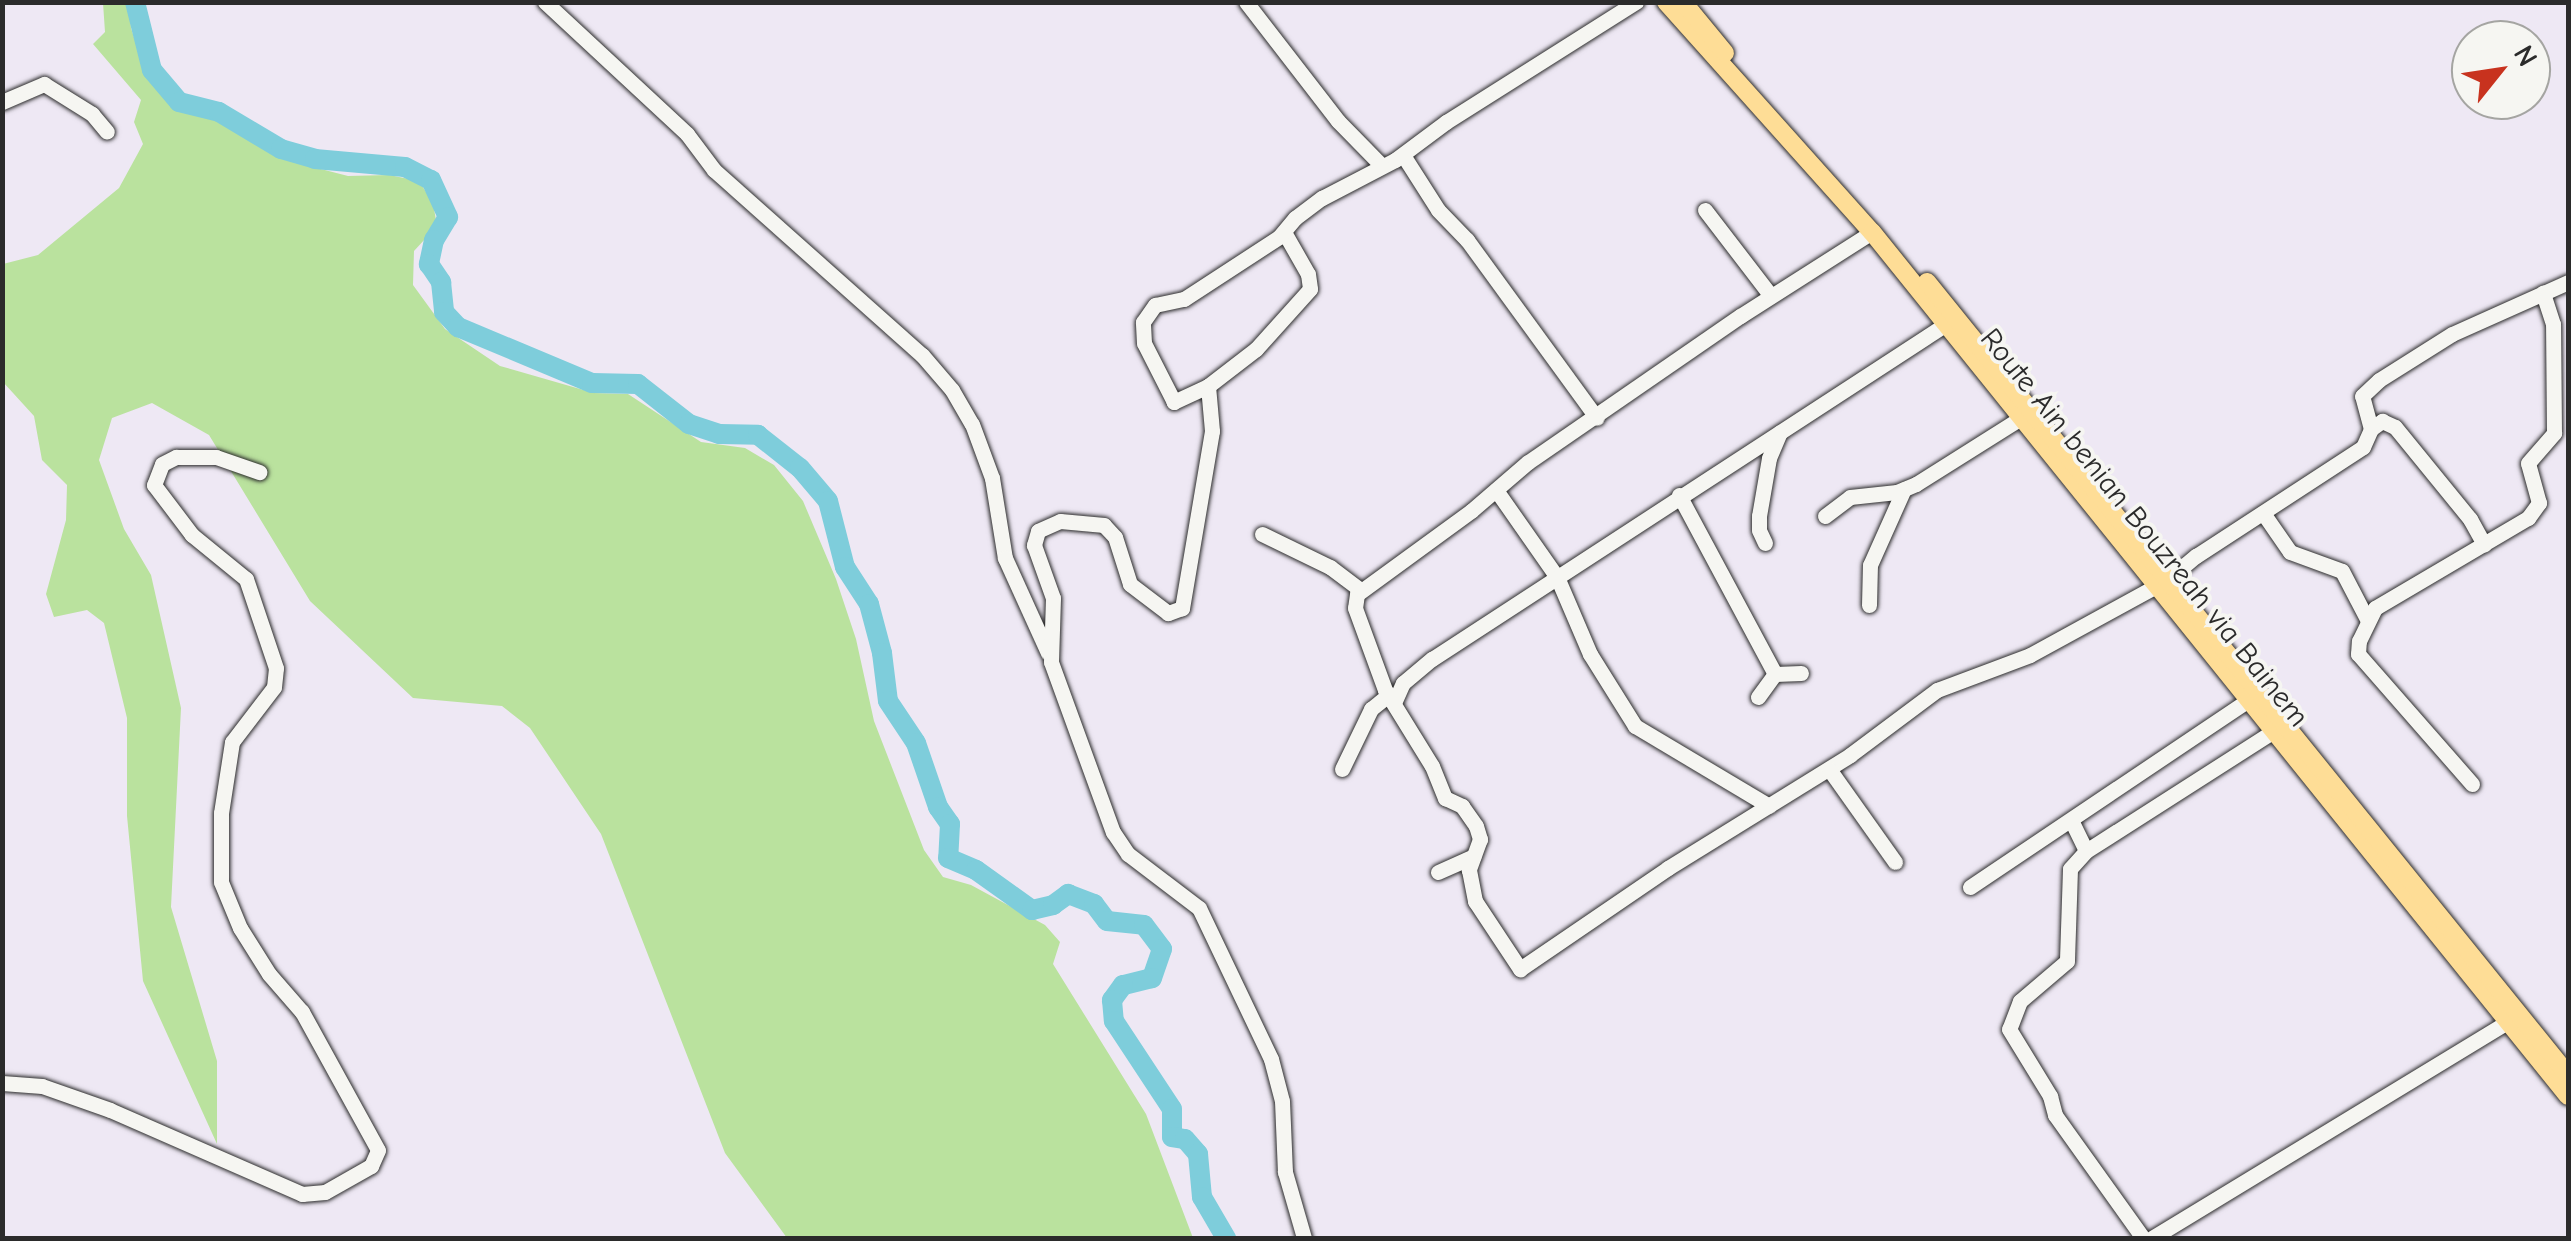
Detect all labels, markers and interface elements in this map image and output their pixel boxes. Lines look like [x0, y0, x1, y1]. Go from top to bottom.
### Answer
north arrow [2451, 20, 2551, 120]
text: N [2507, 40, 2544, 72]
street label: Route Ain benian Bouzreah via Bainem [1972, 322, 2316, 734]

